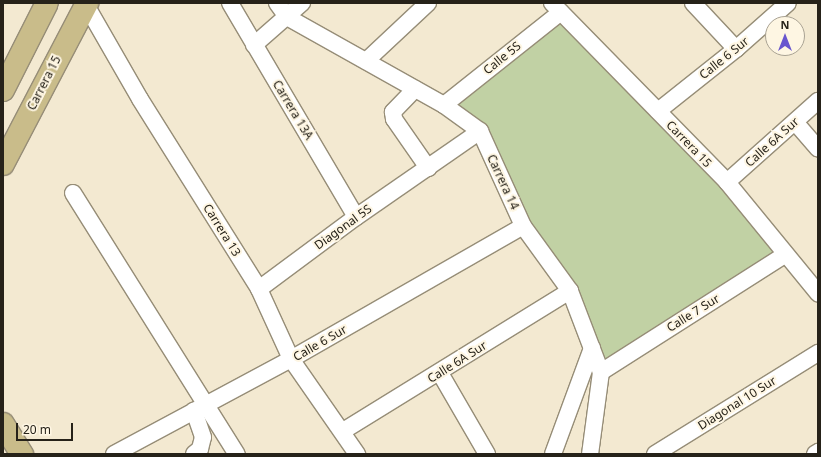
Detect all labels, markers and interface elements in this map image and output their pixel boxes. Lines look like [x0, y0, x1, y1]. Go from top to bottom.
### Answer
north arrow [765, 16, 805, 56]
text: N [781, 17, 789, 32]
street label: Calle 6 Sur [696, 34, 752, 82]
street label: Calle 5S [480, 39, 524, 77]
street label: Carrera 15 [24, 53, 64, 113]
street label: Carrera 13A [270, 78, 316, 142]
street label: Calle 6A Sur [742, 114, 802, 170]
street label: Carrera 15 [663, 118, 715, 170]
street label: Carrera 14 [484, 152, 522, 212]
street label: Carrera 13 [200, 201, 244, 259]
street label: Diagonal 5S [312, 201, 374, 253]
street label: Calle 7 Sur [664, 291, 722, 335]
street label: Calle 6 Sur [291, 322, 349, 364]
street label: Calle 6A Sur [425, 338, 489, 386]
street label: Diagonal 10 Sur [695, 373, 779, 433]
scale bar [18, 415, 75, 441]
text: 20 m [23, 421, 51, 438]

